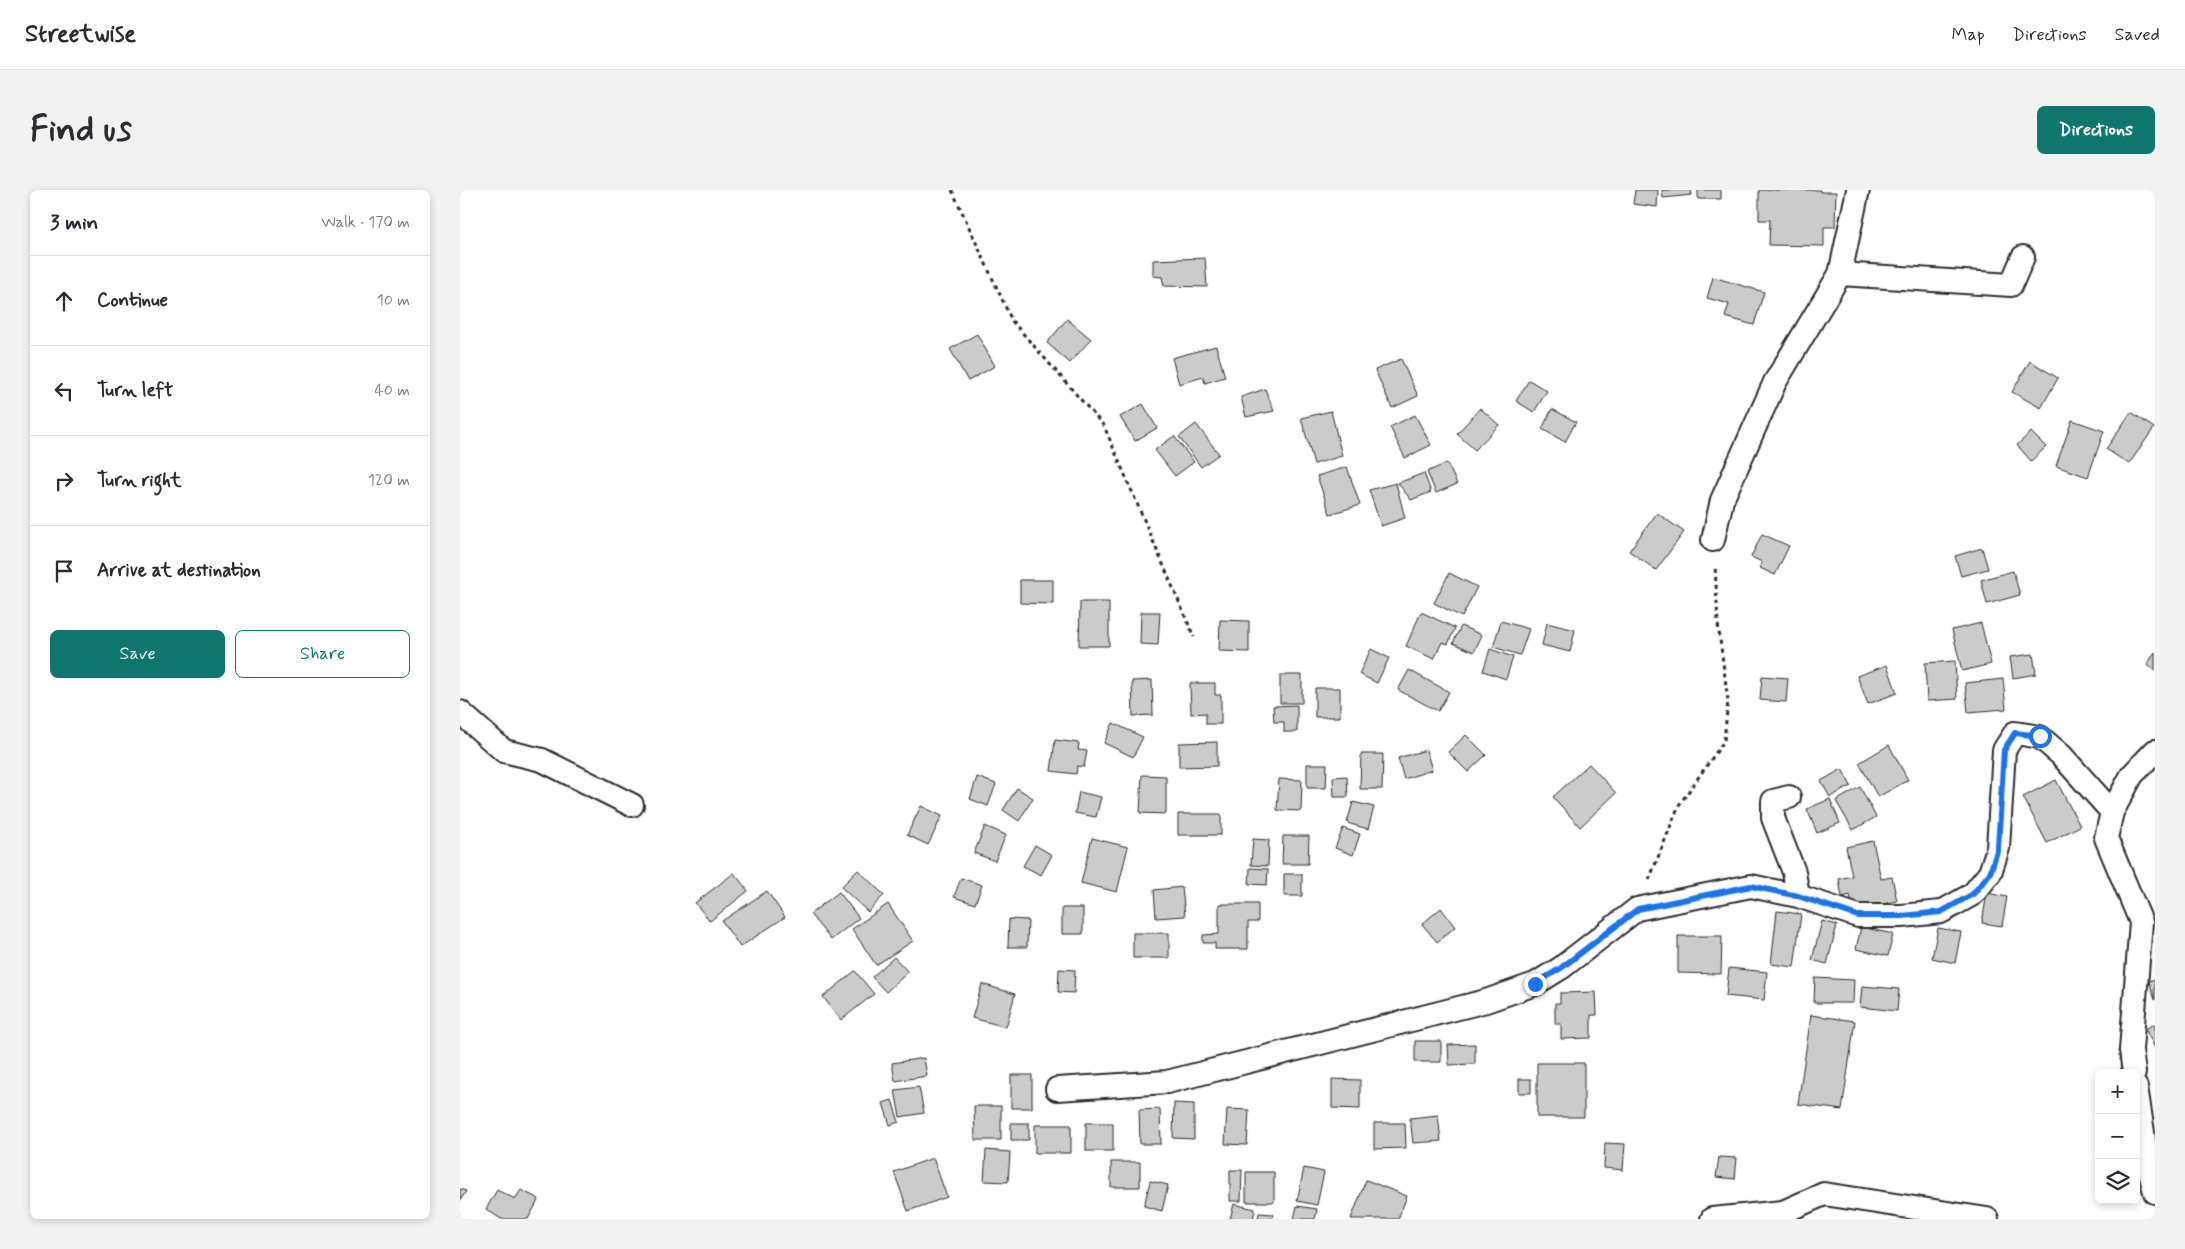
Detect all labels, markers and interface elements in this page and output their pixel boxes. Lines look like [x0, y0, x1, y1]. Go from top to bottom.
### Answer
text: Streetwise [25, 19, 136, 50]
text: Map [1952, 23, 1985, 47]
text: Directions [2013, 23, 2087, 47]
text: Saved [2115, 23, 2160, 47]
button: Directions [2037, 106, 2155, 154]
text: Find us [30, 107, 132, 153]
text: 3 min [50, 209, 98, 237]
text: Walk · 170 m [321, 212, 410, 233]
icon: ahead [50, 287, 78, 315]
text: Continue [97, 288, 168, 313]
text: 10 m [377, 290, 410, 311]
icon: left [50, 377, 78, 405]
text: Turn left [97, 378, 173, 403]
text: 40 m [374, 380, 410, 401]
icon: right [50, 467, 78, 495]
text: Turn right [97, 468, 181, 493]
text: 120 m [368, 470, 410, 491]
icon: arrive [50, 557, 78, 585]
text: Arrive at destination [97, 558, 261, 583]
button: Save [50, 630, 225, 678]
button: Share [235, 630, 410, 678]
route start [2029, 725, 2052, 748]
route end [1524, 973, 1547, 996]
map controls [2095, 1069, 2140, 1204]
button: + [2095, 1069, 2140, 1114]
button: − [2095, 1114, 2140, 1159]
button: layers [2095, 1159, 2140, 1204]

